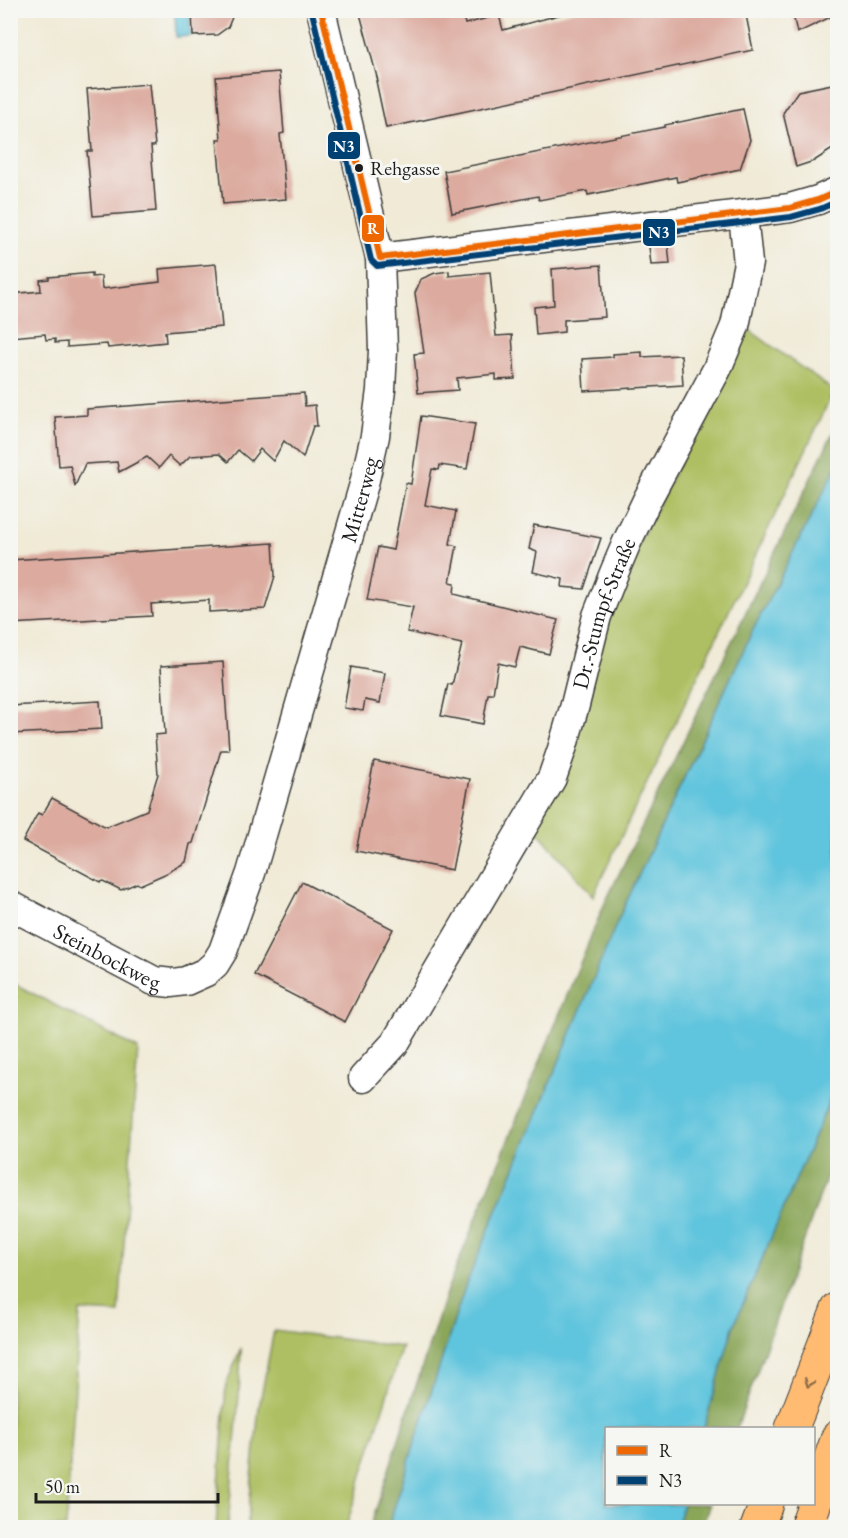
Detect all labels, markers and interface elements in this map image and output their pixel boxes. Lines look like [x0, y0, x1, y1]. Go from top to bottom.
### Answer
line badge: N3 [327, 131, 361, 160]
text: N3 [333, 136, 355, 157]
place label: Rehgasse [370, 155, 440, 181]
marker: Rehgasse [353, 162, 365, 174]
line badge: R [361, 214, 385, 243]
text: R [367, 218, 380, 239]
line badge: N3 [642, 218, 676, 247]
text: N3 [648, 222, 670, 243]
street label: Mitterweg [333, 453, 384, 546]
street label: Dr.-Stumpf-Straße [565, 533, 642, 692]
street label: Steinbockweg [49, 916, 162, 996]
one-way arrow [803, 1377, 816, 1388]
legend [605, 1427, 815, 1505]
text: R [659, 1439, 672, 1462]
scale bar [36, 1466, 218, 1504]
text: N3 [659, 1469, 682, 1492]
text: 50 m [45, 1475, 80, 1498]

